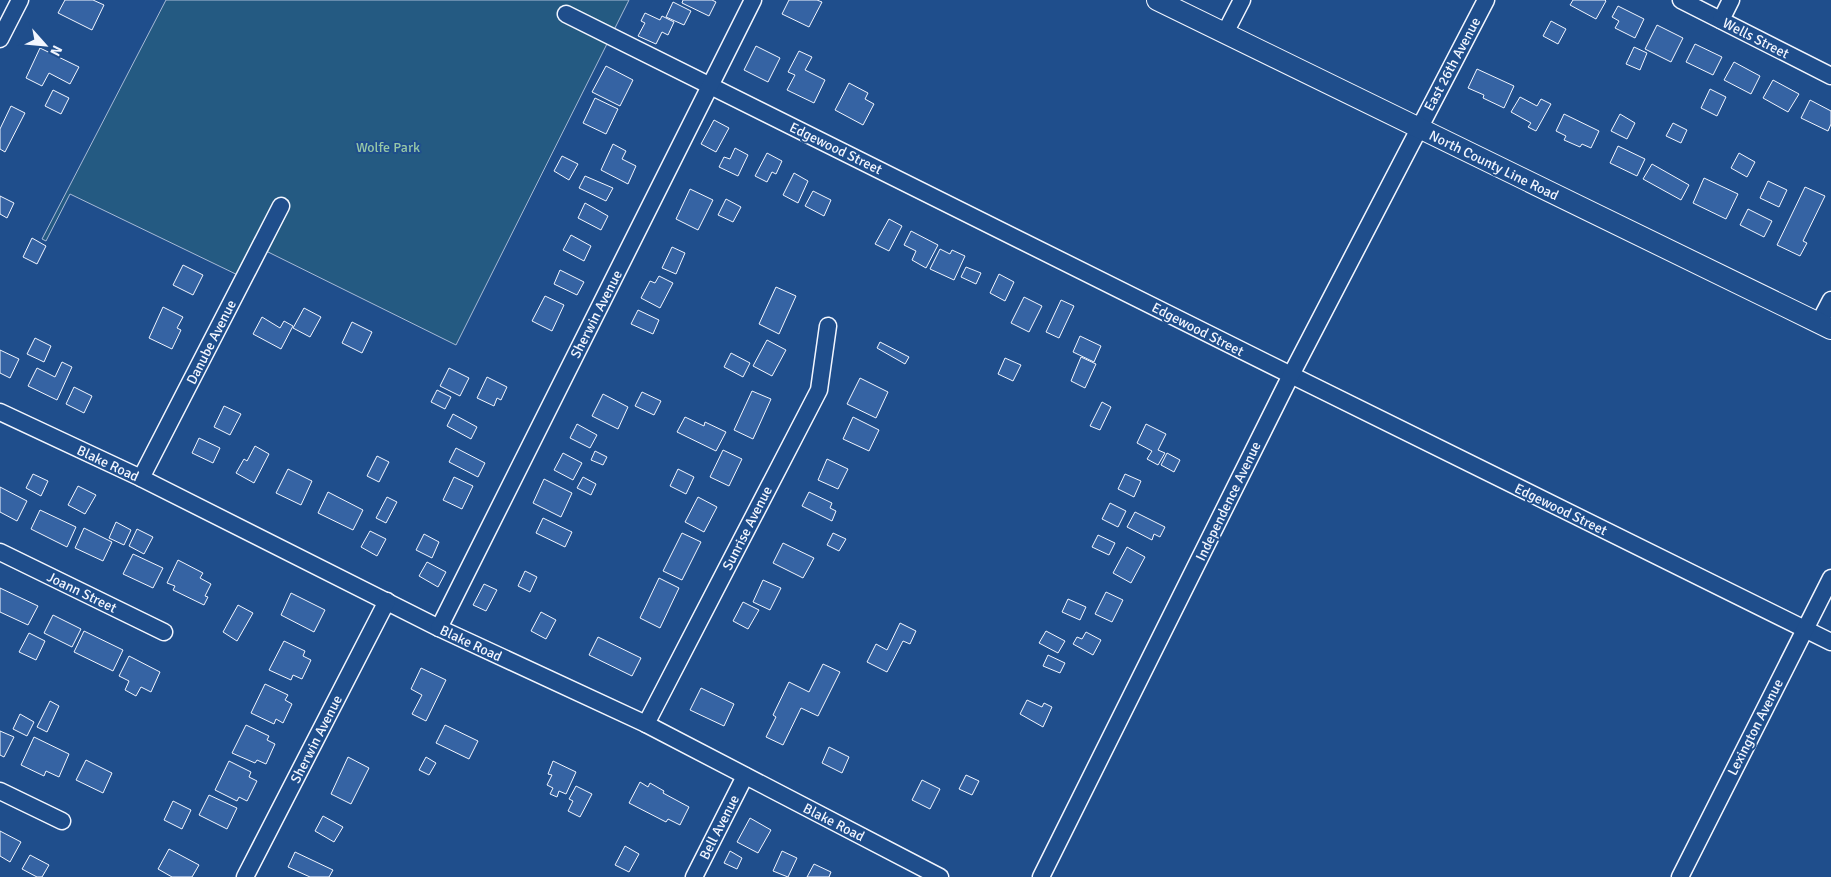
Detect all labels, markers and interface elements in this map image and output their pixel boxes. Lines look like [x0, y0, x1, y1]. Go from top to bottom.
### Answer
street label: East 26th Avenue [1421, 15, 1484, 114]
street label: Wells Street [1720, 15, 1792, 62]
north arrow [20, 20, 70, 70]
text: N [46, 42, 66, 59]
street label: Edgewood Street [787, 119, 885, 178]
street label: North County Line Road [1426, 127, 1561, 204]
park label: Wolfe Park [356, 139, 420, 156]
street label: Sherwin Avenue [567, 267, 626, 361]
street label: Danube Avenue [183, 297, 240, 387]
street label: Edgewood Street [1149, 299, 1247, 360]
street label: Independence Avenue [1192, 439, 1265, 564]
street label: Blake Road [74, 442, 142, 485]
street label: Edgewood Street [1512, 480, 1610, 539]
street label: Sunrise Avenue [719, 483, 776, 573]
street label: Joann Street [44, 568, 120, 617]
street label: Blake Road [437, 622, 505, 665]
street label: Lexington Avenue [1724, 676, 1787, 778]
street label: Sherwin Avenue [287, 692, 346, 786]
street label: Bell Avenue [696, 792, 743, 862]
street label: Blake Road [800, 800, 867, 845]

